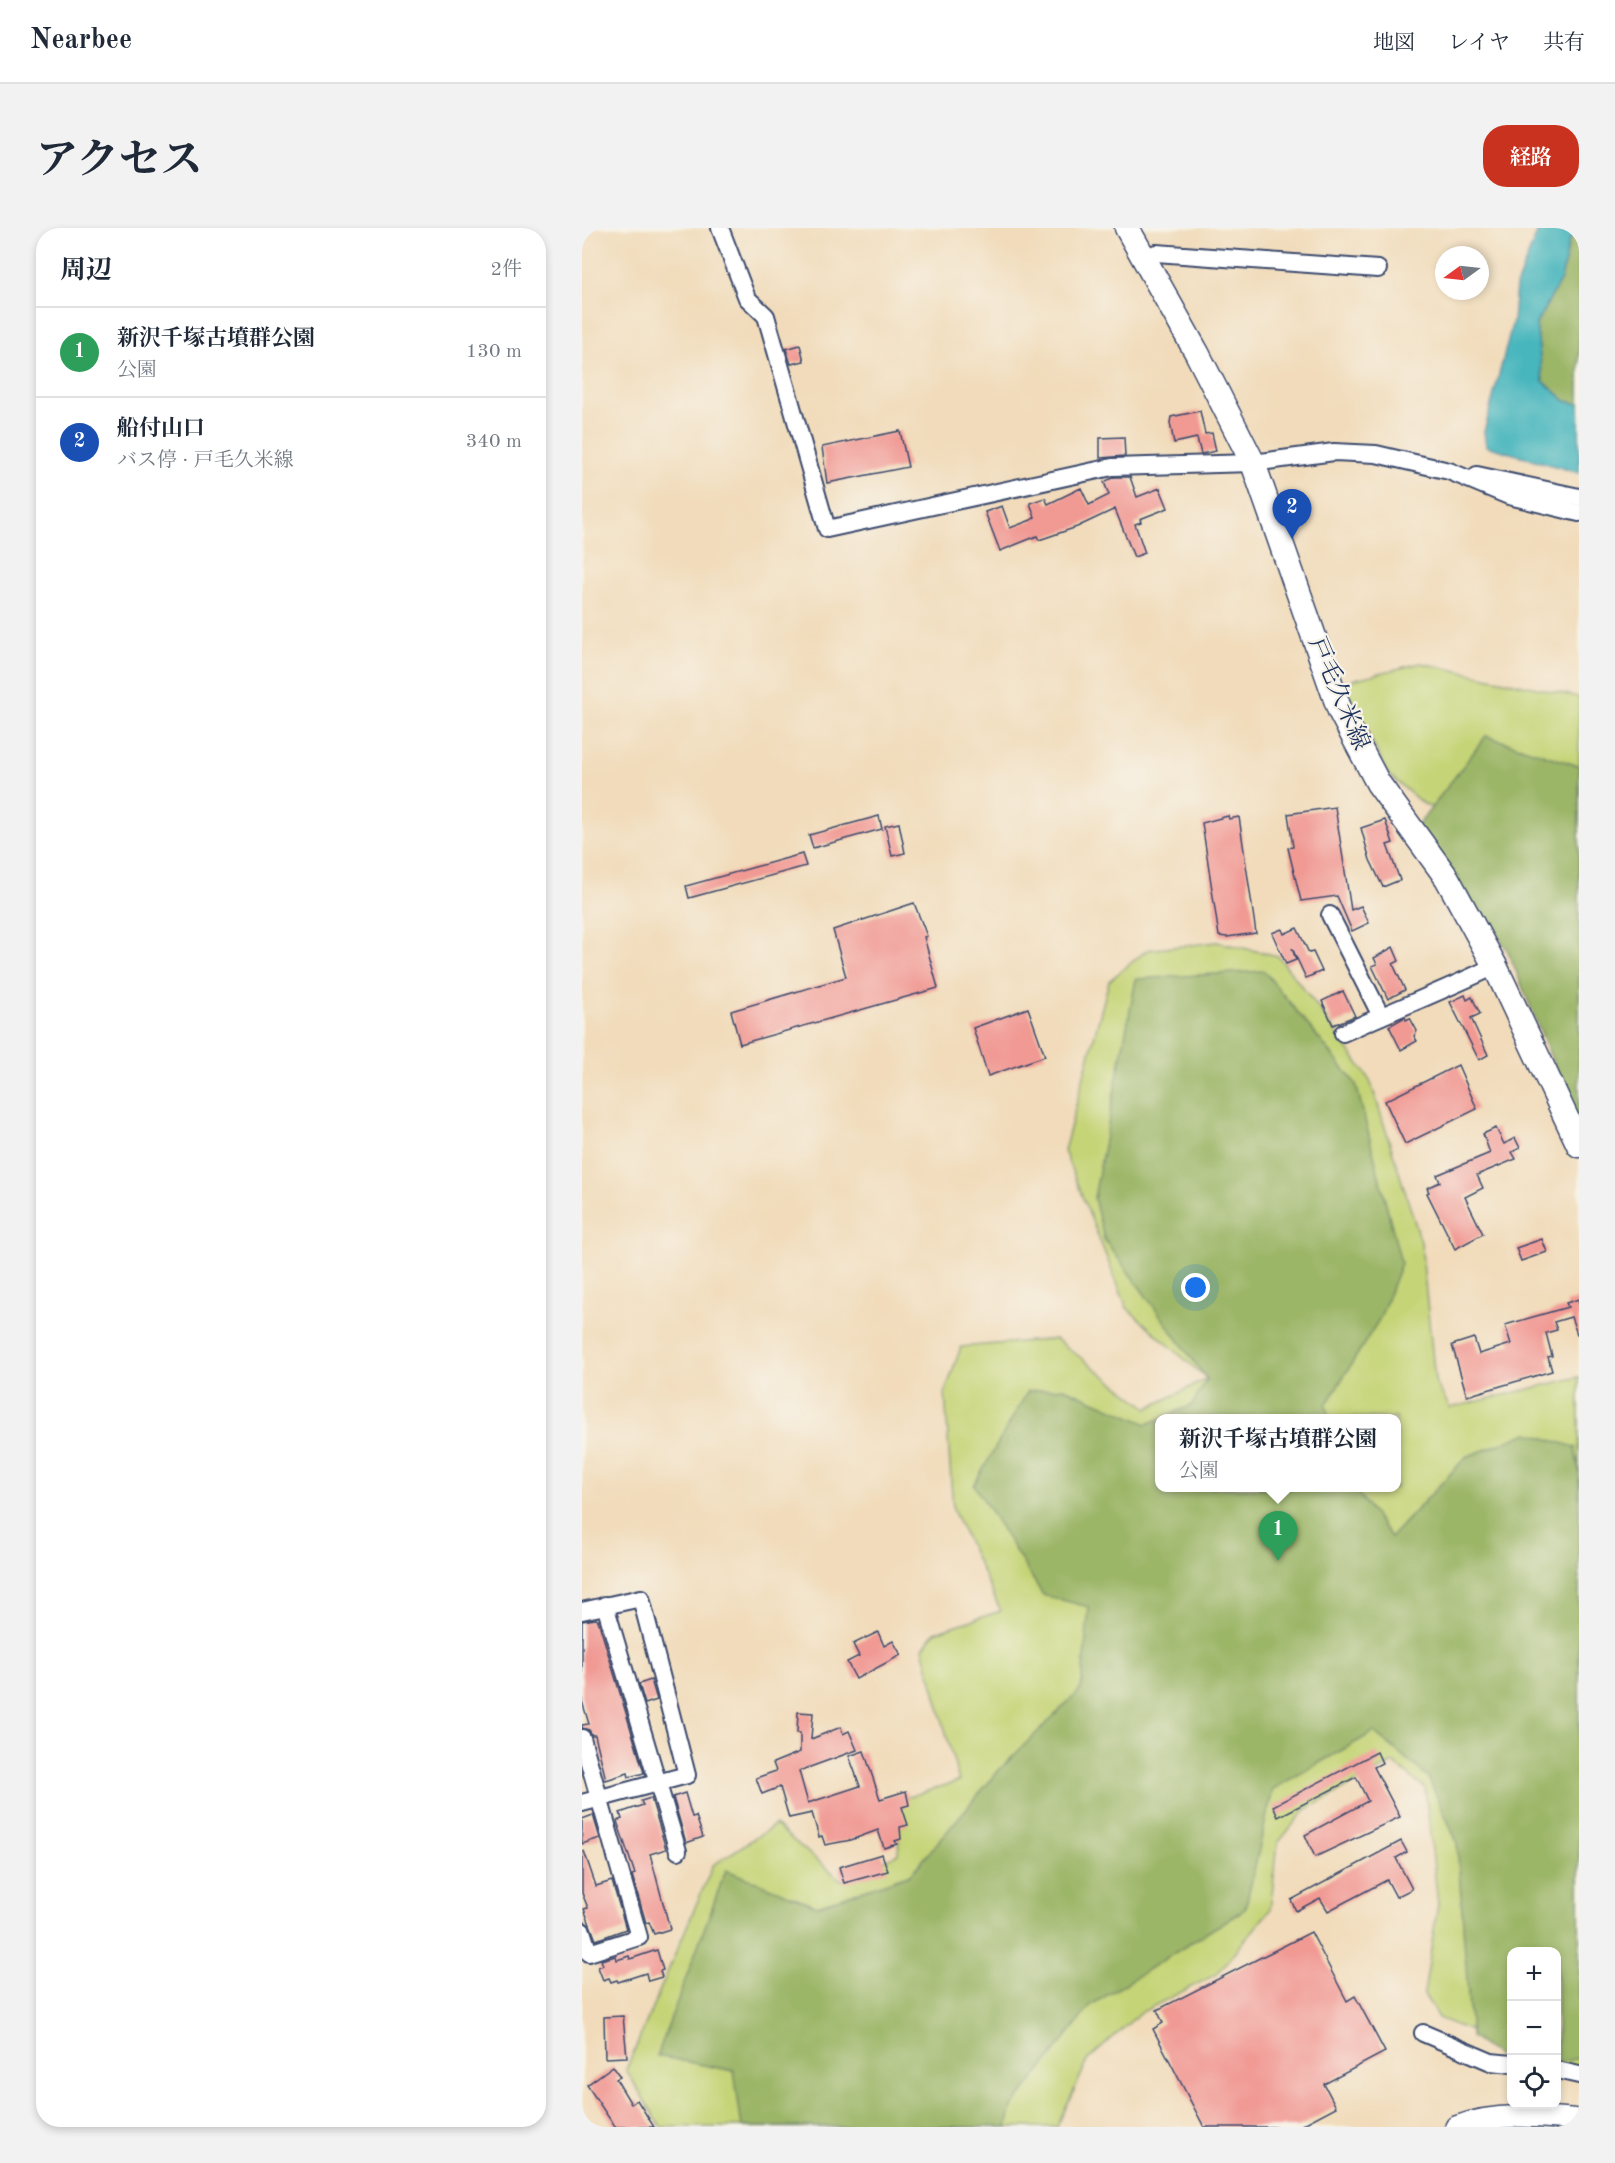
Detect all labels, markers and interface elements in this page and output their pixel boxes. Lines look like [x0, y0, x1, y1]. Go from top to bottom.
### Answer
text: Nearbee [30, 27, 132, 55]
text: 地図 [1373, 33, 1415, 54]
text: レイヤ [1448, 33, 1510, 54]
text: 共有 [1543, 33, 1585, 54]
button: 経路 [1483, 125, 1579, 187]
text: アクセス [36, 141, 203, 183]
north arrow [1435, 246, 1489, 300]
text: 周辺 [60, 258, 112, 284]
text: 2件 [490, 260, 522, 280]
text: 新沢千塚古墳群公園 [117, 328, 315, 350]
text: 1 [74, 342, 85, 362]
text: 130 m [466, 342, 522, 362]
text: 公園 [117, 361, 157, 381]
text: 船付山口 [117, 418, 205, 440]
text: 2 [74, 432, 85, 452]
text: 340 m [466, 432, 522, 452]
text: バス停 · 戸毛久米線 [117, 451, 294, 471]
pin: 2 [1272, 490, 1312, 539]
street label: 戸毛久米線 [1304, 633, 1375, 754]
your location [1181, 1273, 1210, 1302]
popup [1155, 1414, 1401, 1492]
text: 新沢千塚古墳群公園 [1179, 1429, 1377, 1451]
text: 公園 [1179, 1462, 1219, 1482]
pin: 1 [1258, 1512, 1298, 1561]
map controls [1507, 1947, 1561, 2109]
button: + [1507, 1947, 1561, 2001]
button: − [1507, 2001, 1561, 2055]
button: locate [1507, 2055, 1561, 2109]

